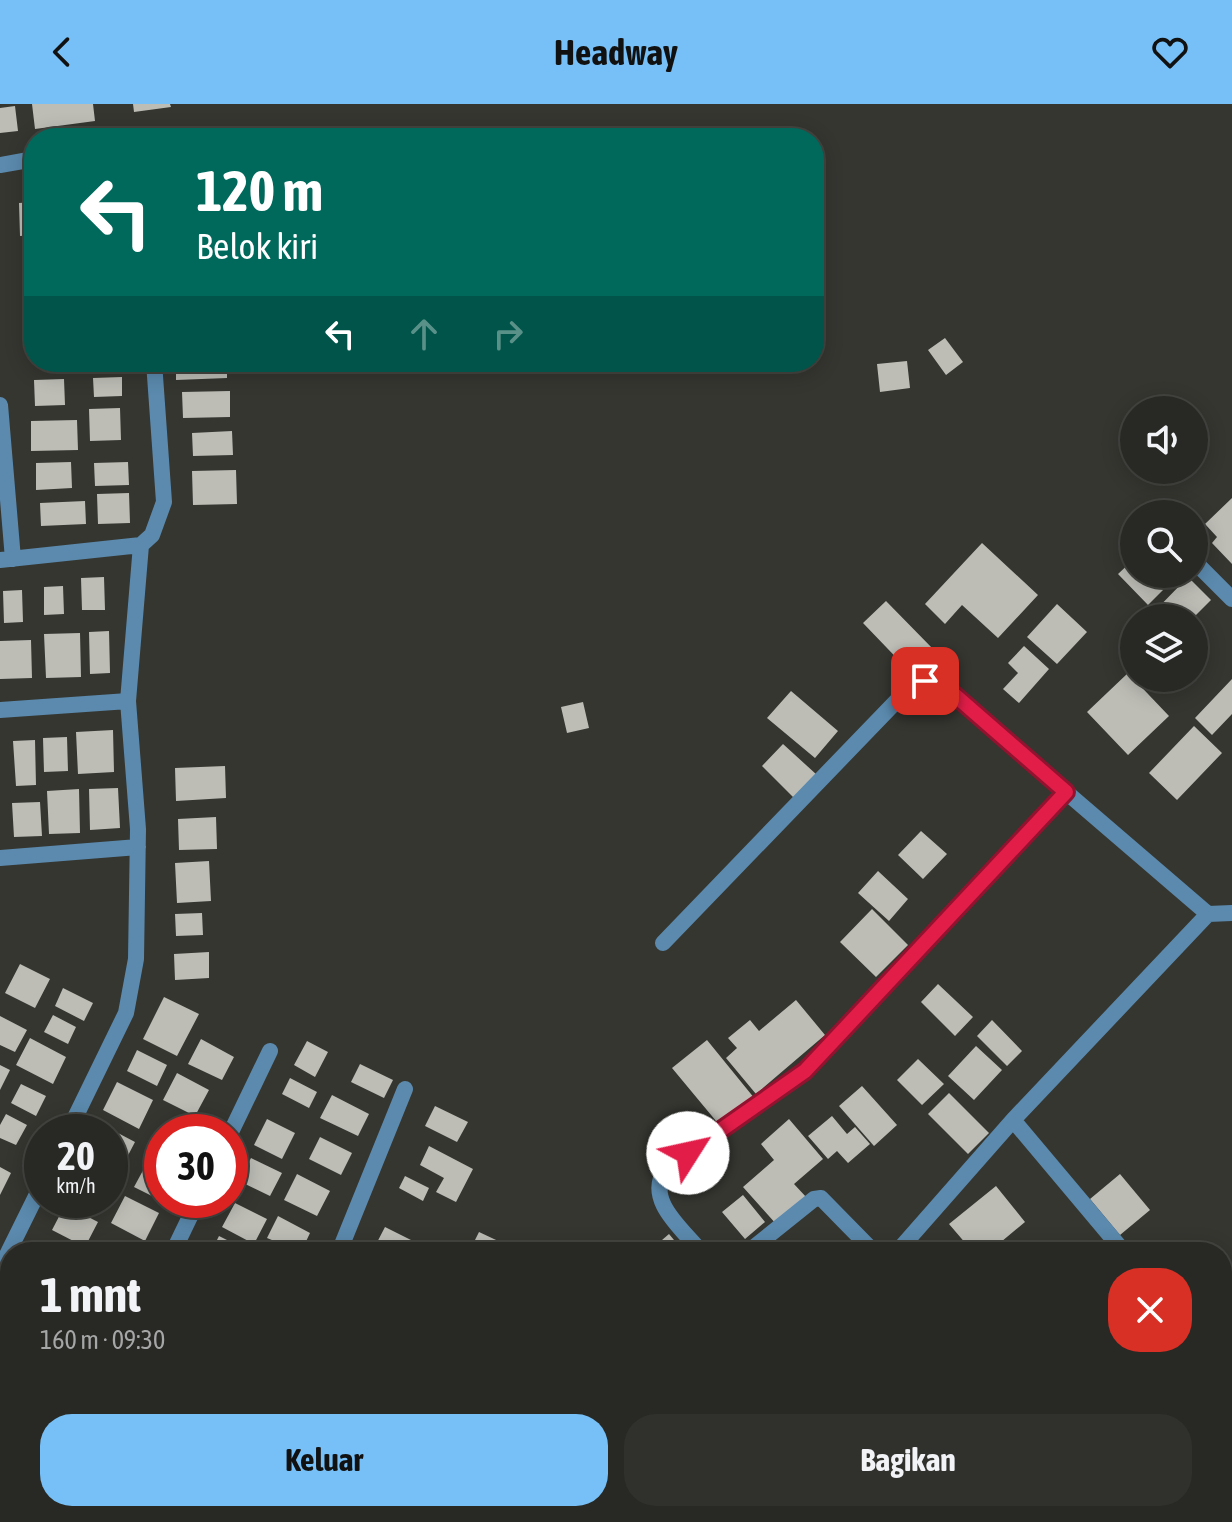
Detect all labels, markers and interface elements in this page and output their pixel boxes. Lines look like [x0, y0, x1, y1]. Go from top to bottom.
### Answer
icon: back [40, 30, 84, 74]
icon: heart [1148, 30, 1192, 74]
text: Headway [554, 31, 678, 73]
text: 120 m [196, 159, 323, 223]
icon: left [64, 160, 168, 264]
text: Belok kiri [196, 225, 318, 267]
icon: left [318, 312, 362, 356]
icon: ahead [402, 312, 446, 356]
icon: right [486, 312, 530, 356]
map controls [1120, 396, 1208, 692]
button: sound [1120, 396, 1208, 484]
button: search [1120, 500, 1208, 588]
button: layers [1120, 604, 1208, 692]
pin [891, 647, 959, 715]
icon: arrive [903, 659, 947, 703]
position arrow [646, 1111, 730, 1195]
speed limit sign: 30 [144, 1114, 248, 1218]
text: 20 [57, 1133, 95, 1178]
text: km/h [56, 1174, 96, 1197]
text: 1 mnt [40, 1267, 141, 1322]
button: close [1108, 1268, 1192, 1352]
text: 160 m · 09:30 [40, 1325, 165, 1355]
button: Keluar [40, 1414, 608, 1506]
button: Bagikan [624, 1414, 1192, 1506]

